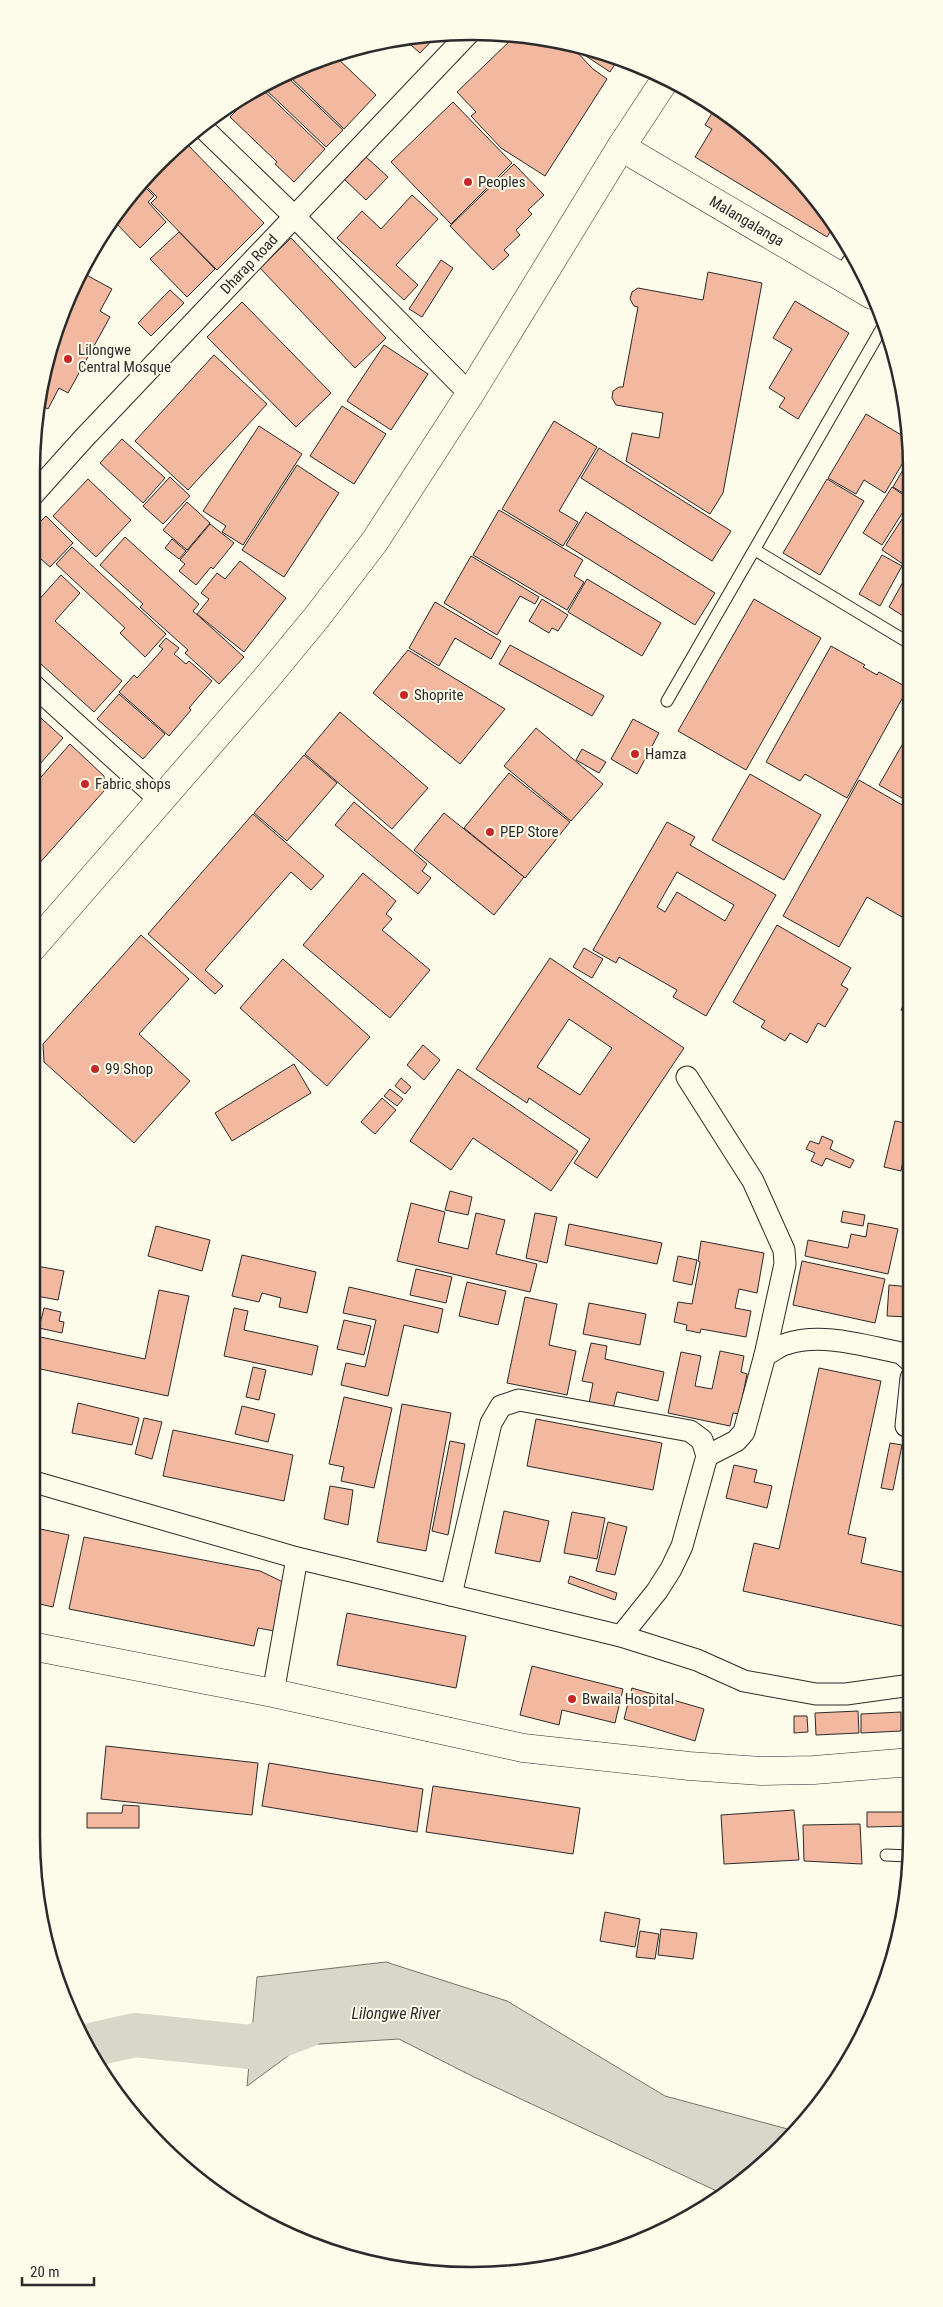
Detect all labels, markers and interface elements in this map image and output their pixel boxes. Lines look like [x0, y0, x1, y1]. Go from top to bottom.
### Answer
place label: Peoples [478, 173, 526, 191]
marker: Peoples [462, 176, 474, 188]
street label: Malangalanga [706, 192, 787, 250]
street label: Dharap Road [217, 231, 282, 298]
place label: Lilongwe Central Mosque [78, 341, 171, 376]
marker: Lilongwe Central Mosque [62, 353, 74, 365]
place label: Shoprite [414, 686, 463, 704]
marker: Shoprite [398, 689, 410, 701]
place label: Hamza [645, 745, 687, 763]
marker: Hamza [629, 748, 641, 760]
place label: Fabric shops [95, 775, 171, 793]
marker: Fabric shops [79, 778, 91, 790]
place label: PEP Store [500, 823, 559, 841]
marker: PEP Store [484, 826, 496, 838]
place label: 99 Shop [105, 1060, 153, 1078]
marker: 99 Shop [89, 1063, 101, 1075]
place label: Bwaila Hospital [582, 1690, 674, 1708]
marker: Bwaila Hospital [566, 1693, 578, 1705]
water label: Lilongwe River [352, 2004, 442, 2023]
scale bar [22, 2254, 95, 2286]
text: 20 m [30, 2263, 60, 2281]

